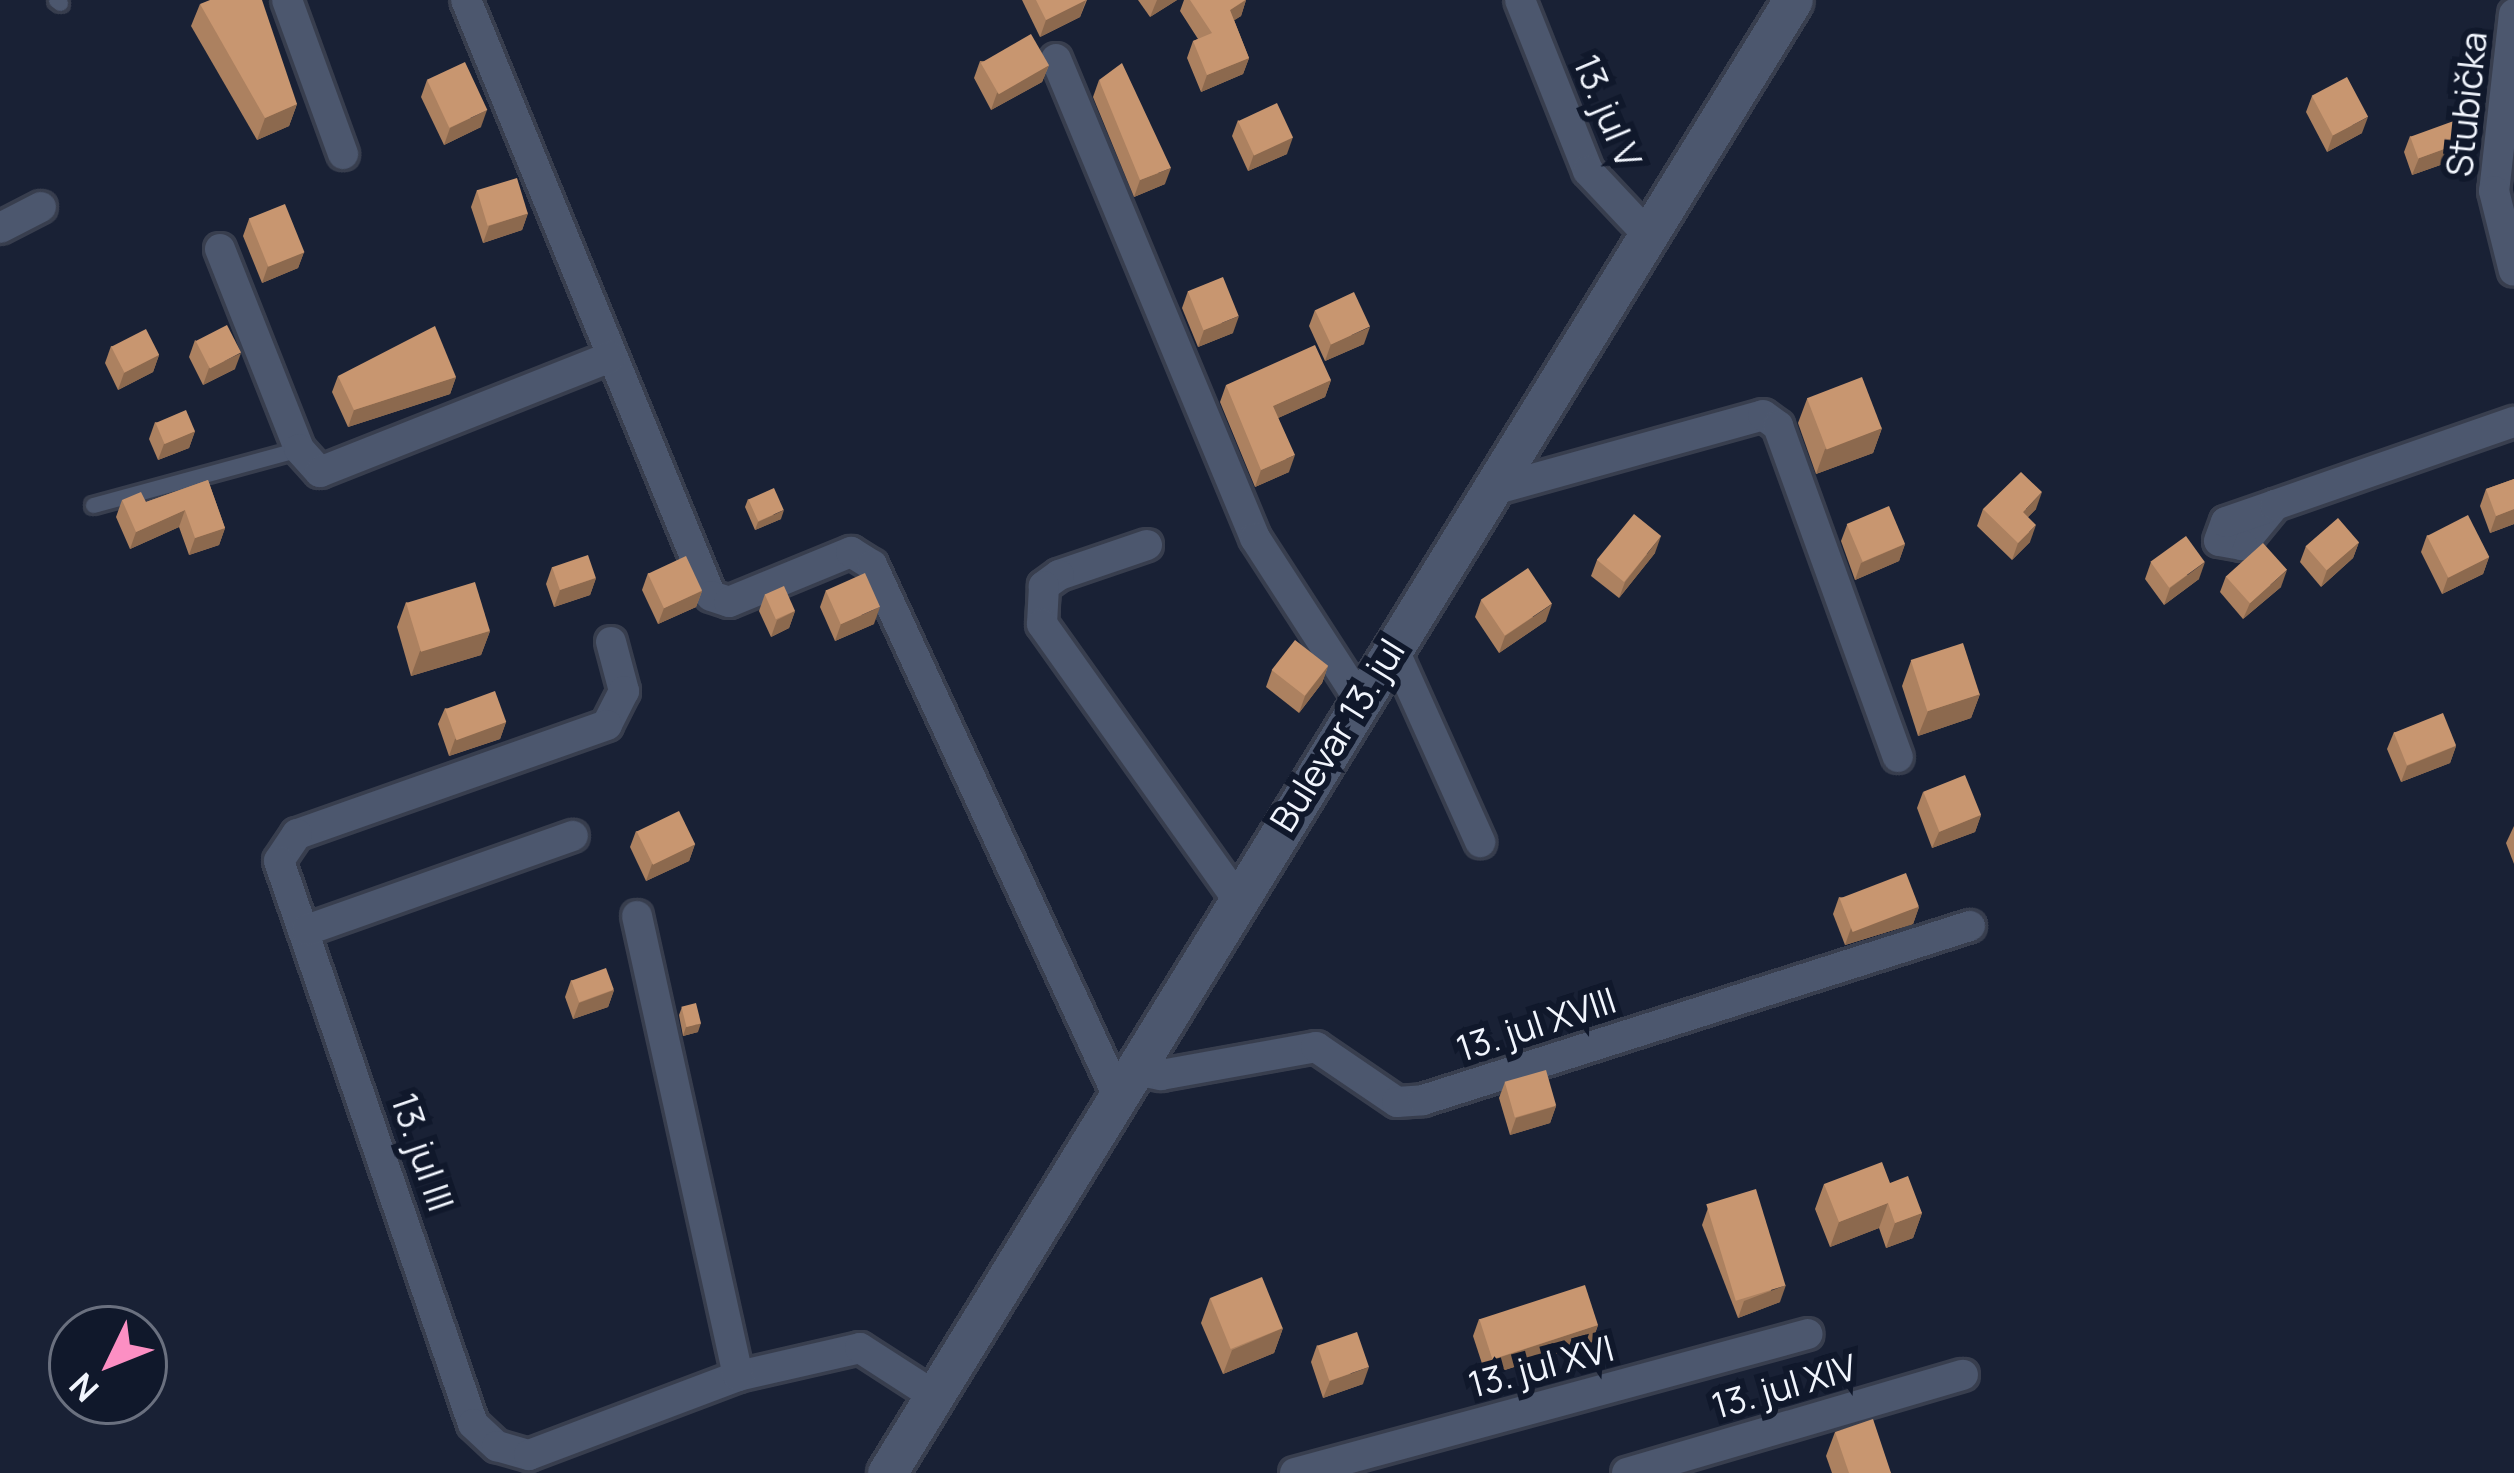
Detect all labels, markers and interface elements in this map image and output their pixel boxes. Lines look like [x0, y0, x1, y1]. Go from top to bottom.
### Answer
street label: Stubička [2437, 29, 2495, 179]
street label: 13. jul V [1565, 48, 1651, 174]
street label: Bulevar 13. jul [1261, 631, 1413, 839]
street label: 13. jul XVIII [1451, 978, 1621, 1070]
street label: 13. jul III [383, 1088, 463, 1216]
north arrow [48, 1305, 168, 1425]
street label: 13. jul XVI [1464, 1326, 1618, 1406]
street label: 13. jul XIV [1707, 1345, 1861, 1427]
text: N [59, 1364, 108, 1412]

